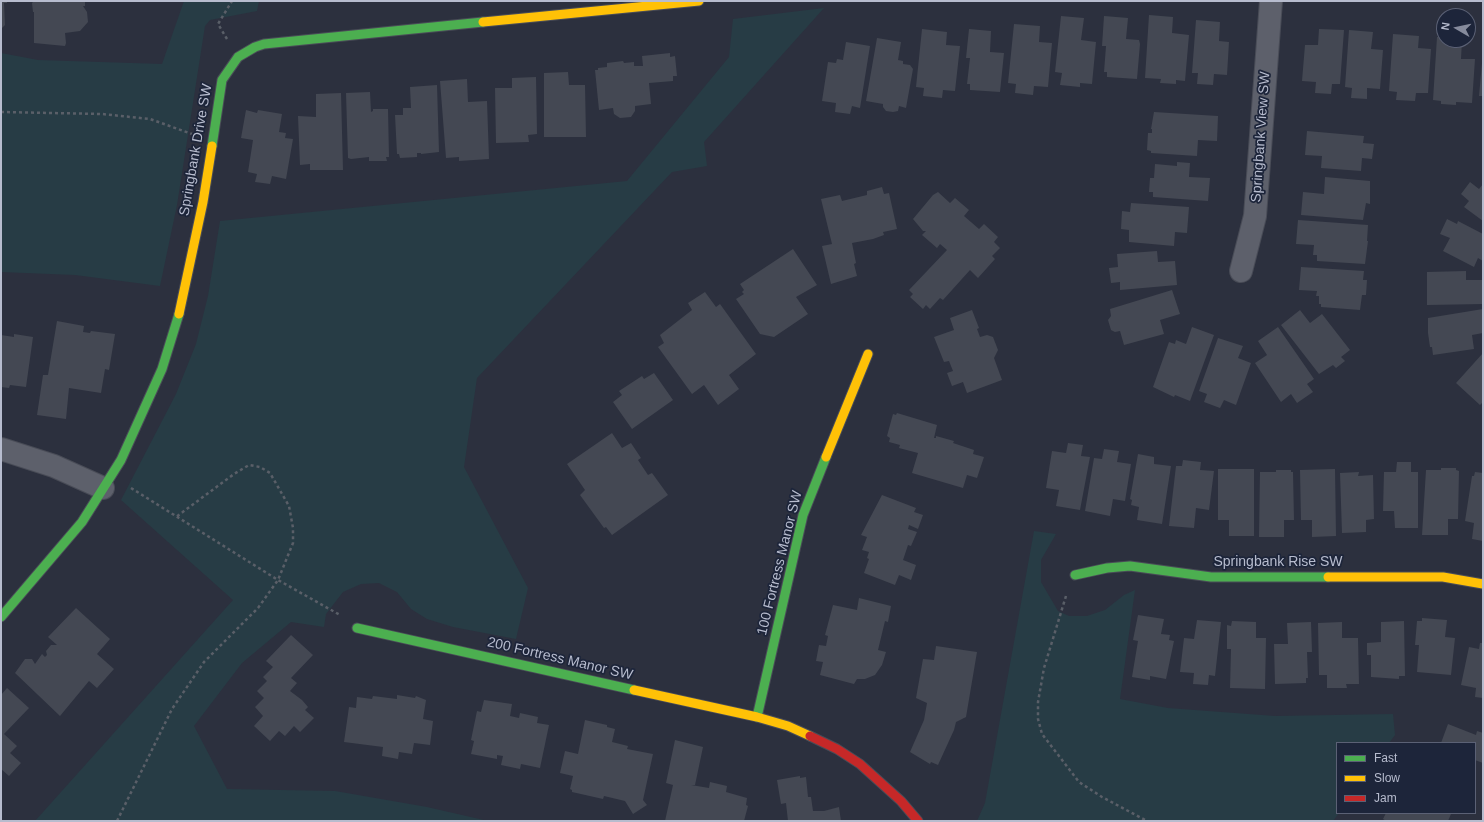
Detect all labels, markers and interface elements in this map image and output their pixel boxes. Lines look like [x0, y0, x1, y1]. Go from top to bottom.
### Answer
north arrow [1436, 8, 1476, 48]
text: N [1439, 21, 1452, 31]
street label: Springbank View SW [1248, 71, 1274, 203]
street label: Springbank Drive SW [176, 83, 216, 217]
street label: 100 Fortress Manor SW [754, 489, 806, 637]
street label: Springbank Rise SW [1213, 554, 1343, 570]
street label: 200 Fortress Manor SW [486, 634, 634, 684]
legend [1336, 742, 1476, 814]
text: Fast [1374, 751, 1397, 765]
text: Slow [1374, 771, 1400, 785]
text: Jam [1374, 791, 1397, 805]

